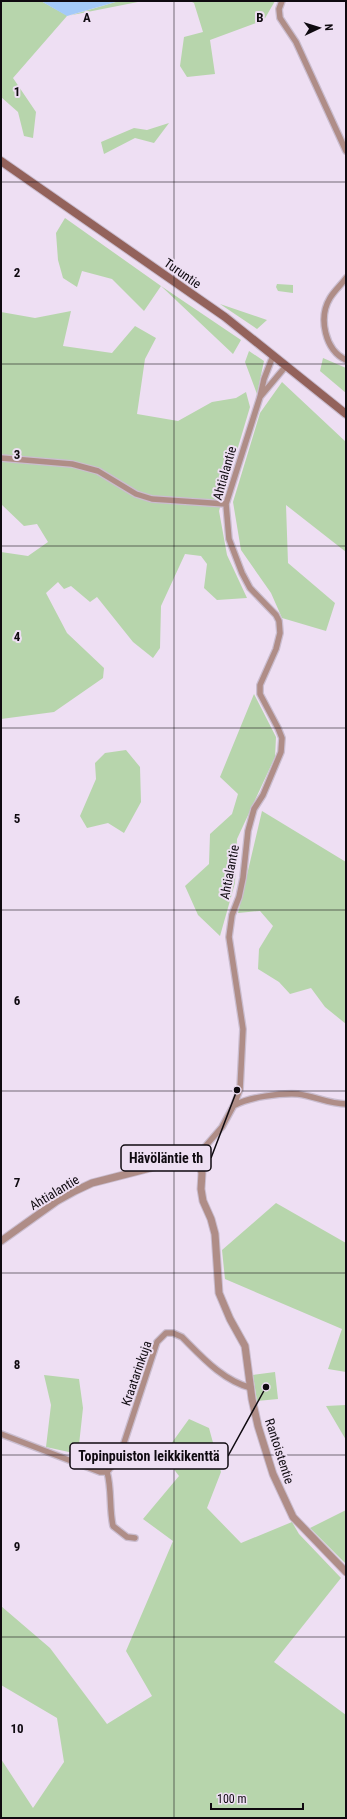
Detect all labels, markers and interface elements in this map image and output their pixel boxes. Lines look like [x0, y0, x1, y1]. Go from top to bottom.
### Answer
north arrow [299, 8, 339, 48]
text: A [83, 10, 91, 25]
text: B [256, 10, 264, 25]
text: N [322, 24, 335, 31]
text: 1 [14, 84, 20, 99]
street label: Turuntie [161, 255, 204, 292]
text: 2 [14, 265, 21, 280]
street label: Ahtialantie [210, 445, 239, 502]
text: 3 [14, 447, 20, 462]
text: 4 [14, 629, 21, 644]
text: 5 [14, 811, 21, 826]
street label: Ahtialantie [217, 844, 242, 901]
text: 6 [14, 993, 21, 1008]
callout: Hävöläntie th [121, 1145, 211, 1171]
text: Hävöläntie th [129, 1150, 203, 1166]
street label: Ahtialantie [27, 1172, 82, 1213]
text: 7 [14, 1175, 21, 1190]
street label: Kraatarinkuja [118, 1339, 155, 1408]
text: 8 [14, 1357, 20, 1372]
street label: Rantoistentie [262, 1417, 297, 1486]
callout: Topinpuiston leikkikenttä [70, 1443, 228, 1469]
text: Topinpuiston leikkikenttä [78, 1448, 220, 1464]
text: 9 [14, 1539, 20, 1554]
text: 10 [10, 1721, 24, 1736]
scale bar [211, 1785, 303, 1811]
text: 100 m [217, 1792, 247, 1806]

